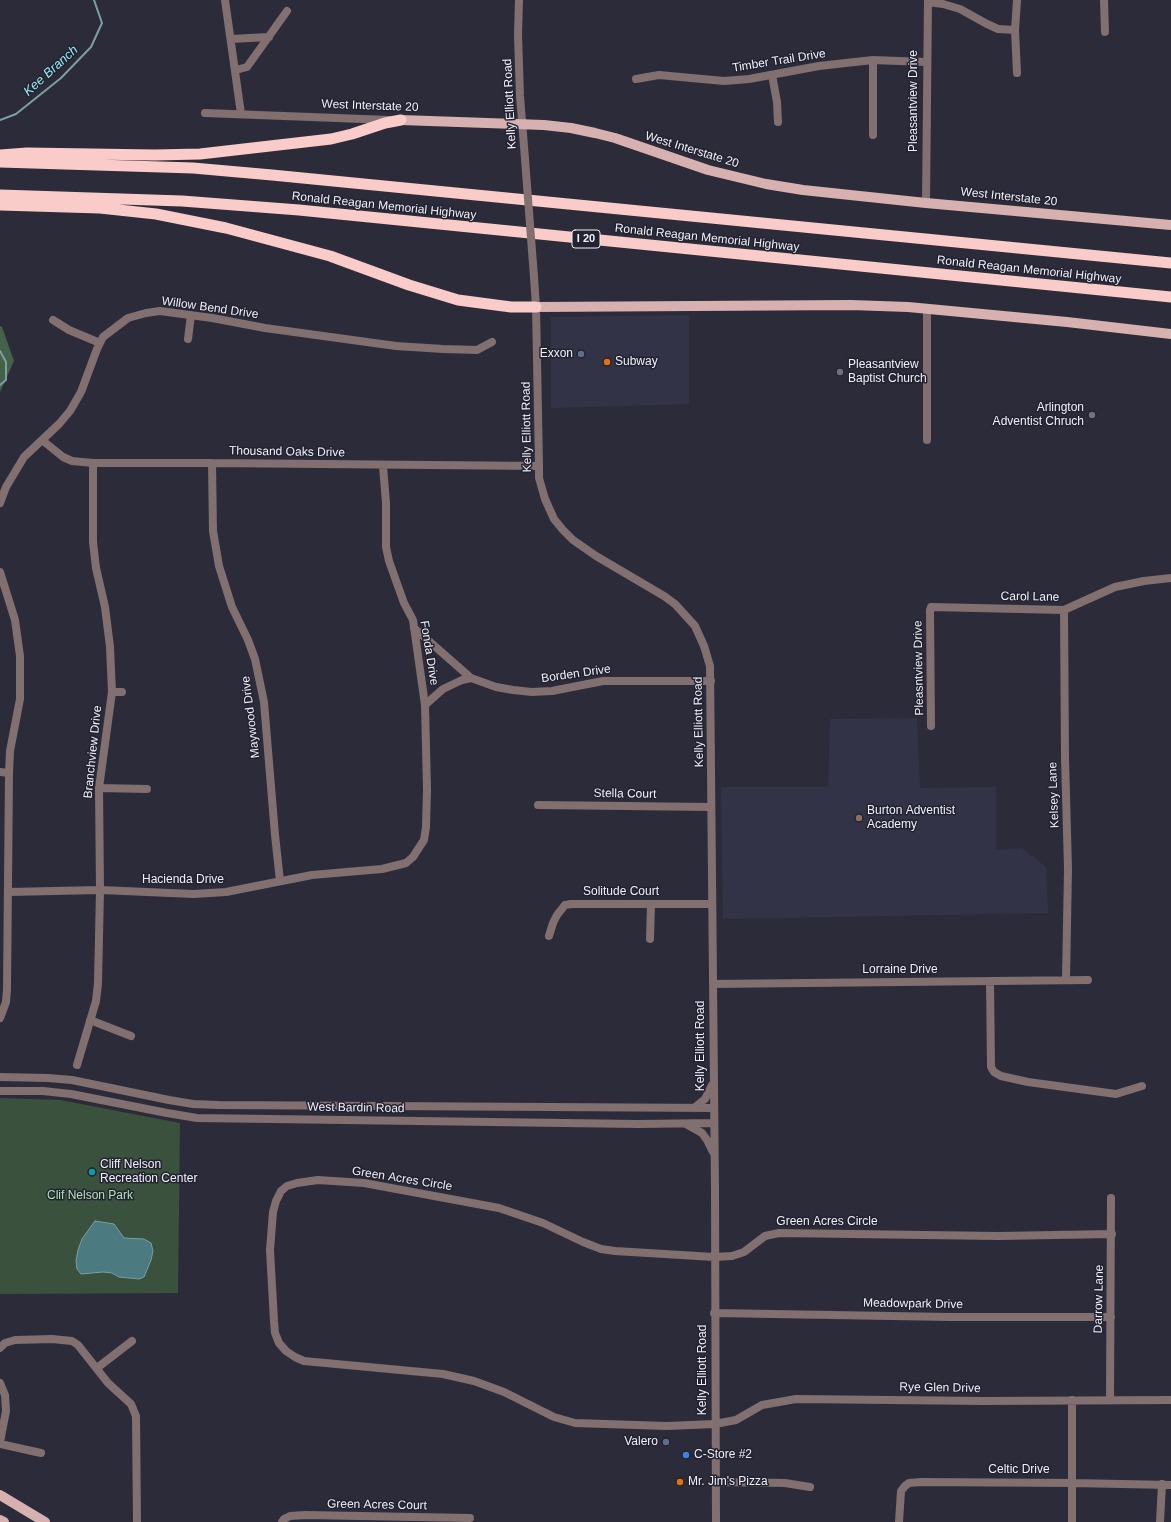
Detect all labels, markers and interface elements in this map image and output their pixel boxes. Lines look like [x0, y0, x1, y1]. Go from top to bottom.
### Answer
water label: Kee Branch [21, 42, 81, 100]
street label: Timber Trail Drive [731, 47, 827, 75]
street label: Pleasantview Drive [907, 50, 921, 152]
street label: Kelly Elliott Road [500, 58, 520, 150]
street label: West Interstate 20 [321, 97, 419, 115]
street label: West Interstate 20 [643, 129, 741, 171]
street label: West Interstate 20 [960, 185, 1058, 209]
street label: Ronald Reagan Memorial Highway [291, 189, 477, 223]
street label: Ronald Reagan Memorial Highway [614, 221, 800, 255]
road number: I 20 [572, 230, 600, 248]
street label: Ronald Reagan Memorial Highway [936, 253, 1122, 287]
street label: Willow Bend Drive [161, 294, 259, 322]
place label: Exxon [540, 347, 573, 361]
marker: Exxon [576, 349, 586, 359]
place label: Subway [615, 355, 658, 369]
marker: Subway [602, 357, 612, 367]
place label: Pleasantview Baptist Church [848, 358, 927, 386]
marker: Pleasantview Baptist Church [835, 367, 845, 377]
street label: Kelly Elliott Road [519, 382, 535, 472]
place label: Arlington Adventist Chruch [993, 401, 1084, 429]
marker: Arlington Adventist Chruch [1087, 410, 1097, 420]
street label: Thousand Oaks Drive [229, 444, 345, 460]
street label: Carol Lane [1001, 589, 1059, 605]
street label: Fonda Drive [417, 620, 441, 686]
street label: Pleasntview Drive [911, 620, 927, 716]
street label: Borden Drive [540, 662, 612, 686]
street label: Maywood Drive [239, 675, 263, 759]
street label: Kelly Elliott Road [691, 677, 707, 767]
street label: Branchview Drive [81, 705, 105, 799]
street label: Kelsey Lane [1046, 762, 1062, 828]
street label: Stella Court [594, 786, 656, 802]
place label: Burton Adventist Academy [867, 804, 955, 832]
marker: Burton Adventist Academy [854, 813, 864, 823]
street label: Hacienda Drive [142, 873, 224, 887]
street label: Solitude Court [583, 885, 659, 899]
street label: Lorraine Drive [862, 963, 938, 977]
street label: Kelly Elliott Road [694, 1001, 708, 1091]
street label: West Bardin Road [307, 1100, 405, 1116]
place label: Cliff Nelson Recreation Center [100, 1158, 197, 1186]
street label: Green Acres Circle [351, 1164, 453, 1194]
marker: Cliff Nelson Recreation Center [87, 1167, 97, 1177]
park label: Clif Nelson Park [47, 1189, 133, 1203]
street label: Green Acres Circle [776, 1215, 878, 1229]
street label: Darrow Lane [1091, 1265, 1107, 1333]
street label: Meadowpark Drive [863, 1296, 963, 1312]
street label: Kelly Elliott Road [696, 1325, 710, 1415]
street label: Rye Glen Drive [899, 1380, 981, 1396]
place label: Valero [624, 1435, 658, 1449]
marker: Valero [661, 1437, 671, 1447]
place label: C-Store #2 [694, 1448, 752, 1462]
marker: C-Store #2 [681, 1450, 691, 1460]
street label: Celtic Drive [988, 1463, 1050, 1477]
place label: Mr. Jim's Pizza [688, 1475, 768, 1489]
marker: Mr. Jim's Pizza [675, 1477, 685, 1487]
street label: Green Acres Court [327, 1497, 427, 1513]

